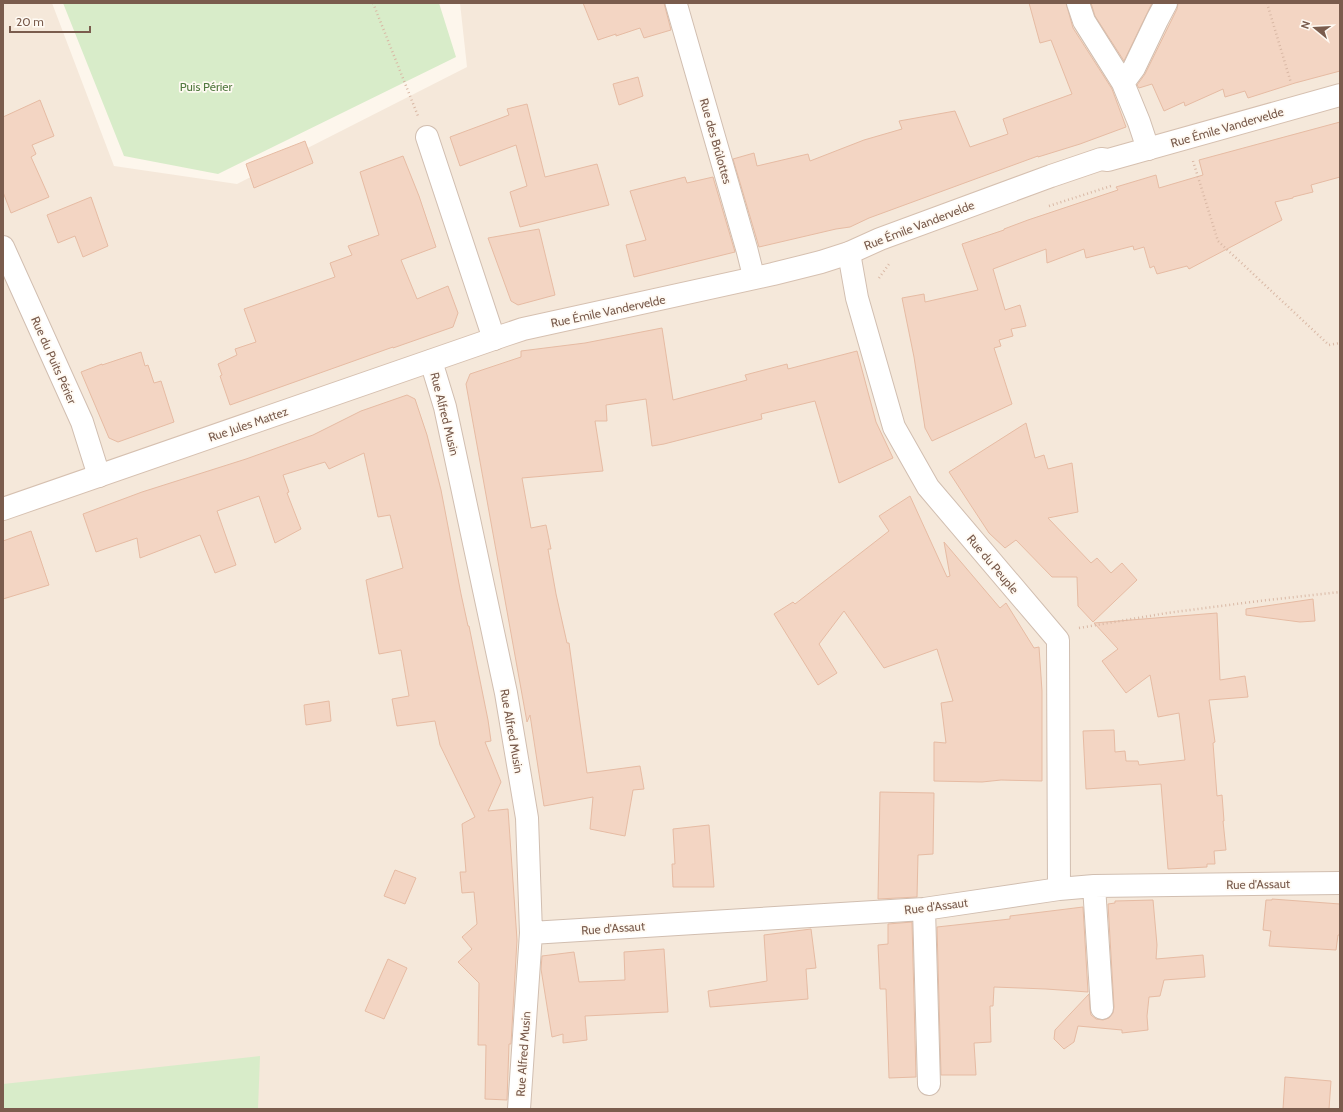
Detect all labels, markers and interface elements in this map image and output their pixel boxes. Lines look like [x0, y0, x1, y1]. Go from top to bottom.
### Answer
scale bar [10, 8, 90, 34]
north arrow [1295, 8, 1335, 48]
text: 20 m [16, 14, 44, 29]
text: N [1298, 19, 1313, 31]
park label: Puis Périer [180, 79, 232, 94]
street label: Rue des Brûlottes [697, 96, 735, 186]
street label: Rue Émile Vandervelde [1169, 104, 1285, 150]
street label: Rue Émile Vandervelde [862, 197, 976, 253]
street label: Rue Émile Vandervelde [549, 292, 667, 330]
street label: Rue du Puits Périer [28, 314, 80, 406]
street label: Rue Alfred Musin [427, 371, 463, 458]
street label: Rue Jules Mattez [206, 403, 290, 445]
street label: Rue du Peuple [964, 531, 1022, 597]
street label: Rue Alfred Musin [497, 688, 527, 775]
street label: Rue d'Assaut [1226, 876, 1290, 892]
street label: Rue d'Assaut [903, 895, 969, 917]
street label: Rue d'Assaut [581, 918, 645, 938]
street label: Rue Alfred Musin [513, 1011, 533, 1097]

